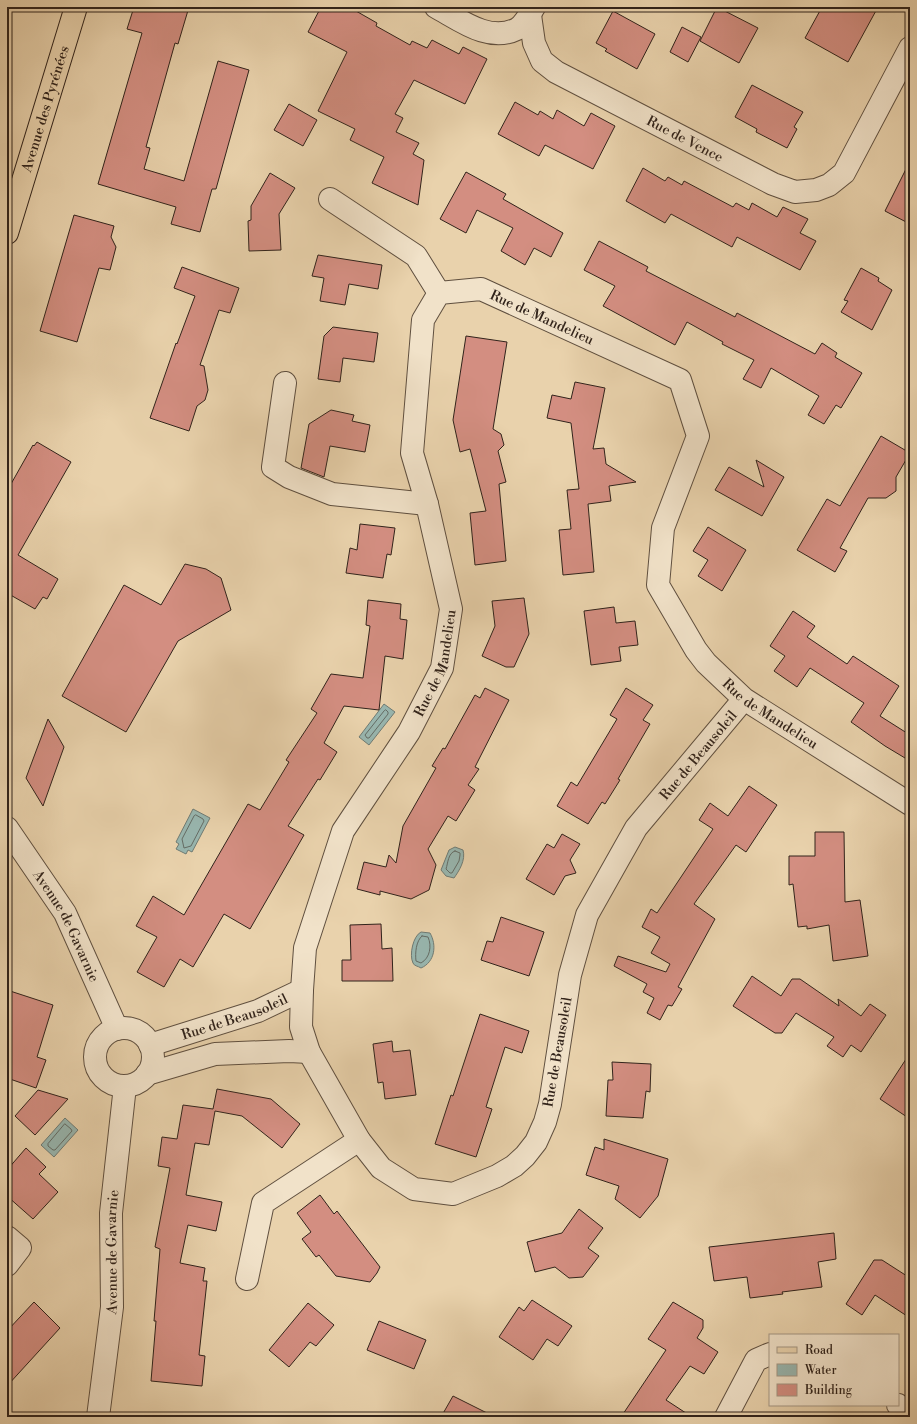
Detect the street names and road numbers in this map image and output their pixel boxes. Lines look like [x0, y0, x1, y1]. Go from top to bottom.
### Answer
street label: Avenue des Pyrénées [18, 43, 74, 175]
street label: Rue de Vence [643, 112, 726, 167]
street label: Rue de Mandelieu [487, 286, 597, 349]
street label: Rue de Mandelieu [410, 608, 461, 720]
street label: Rue de Mandelieu [718, 675, 821, 753]
street label: Rue de Beausoleil [656, 707, 741, 804]
street label: Avenue de Gavarnie [28, 866, 103, 985]
street label: Rue de Beausoleil [179, 990, 291, 1045]
street label: Rue de Beausoleil [539, 996, 577, 1109]
street label: Avenue de Gavarnie [103, 1189, 124, 1316]

